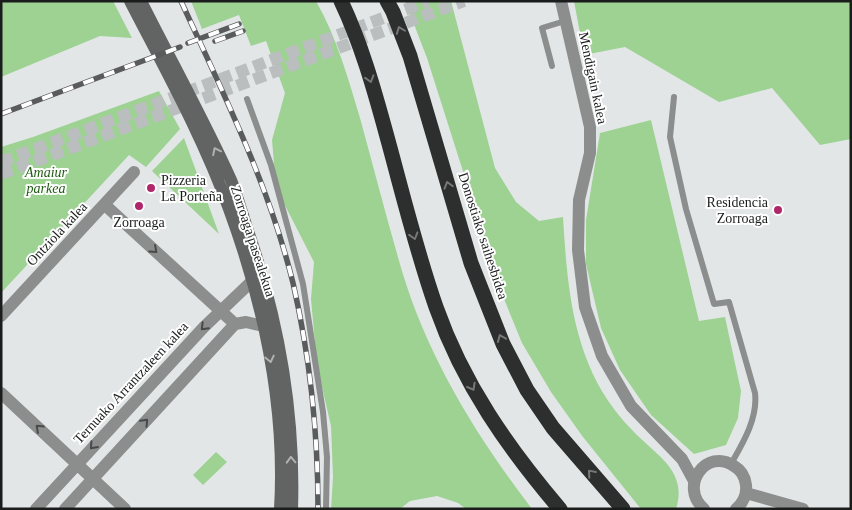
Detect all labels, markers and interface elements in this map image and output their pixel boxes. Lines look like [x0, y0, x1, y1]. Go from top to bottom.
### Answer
one-way arrow [396, 26, 406, 34]
street label: Mendigain kalea [576, 31, 610, 126]
one-way arrow [365, 75, 375, 83]
one-way arrow [212, 147, 222, 156]
park label: Amaiur parkea [24, 165, 68, 196]
street label: Donostiako saihesbidea [455, 171, 511, 302]
place label: Pizzeria La Porteña [161, 173, 223, 204]
one-way arrow [444, 181, 454, 189]
marker: Pizzeria La Porteña [145, 182, 157, 194]
street label: Zorroaga pasealekua [228, 183, 278, 299]
place label: Residencia Zorroaga [707, 195, 769, 226]
street label: Ontziola kalea [24, 199, 91, 269]
marker: Zorroaga [133, 200, 145, 212]
marker: Residencia Zorroaga [772, 204, 784, 216]
place label: Zorroaga [113, 215, 165, 230]
one-way arrow [409, 231, 419, 239]
one-way arrow [148, 244, 157, 253]
street label: Ternuako Arrantzaleen kalea [71, 319, 192, 447]
one-way arrow [201, 321, 210, 330]
one-way arrow [497, 334, 507, 343]
one-way arrow [264, 354, 275, 363]
one-way arrow [466, 381, 476, 390]
one-way arrow [139, 418, 148, 427]
one-way arrow [35, 425, 44, 434]
one-way arrow [90, 440, 99, 449]
one-way arrow [286, 456, 297, 464]
one-way arrow [587, 469, 596, 478]

